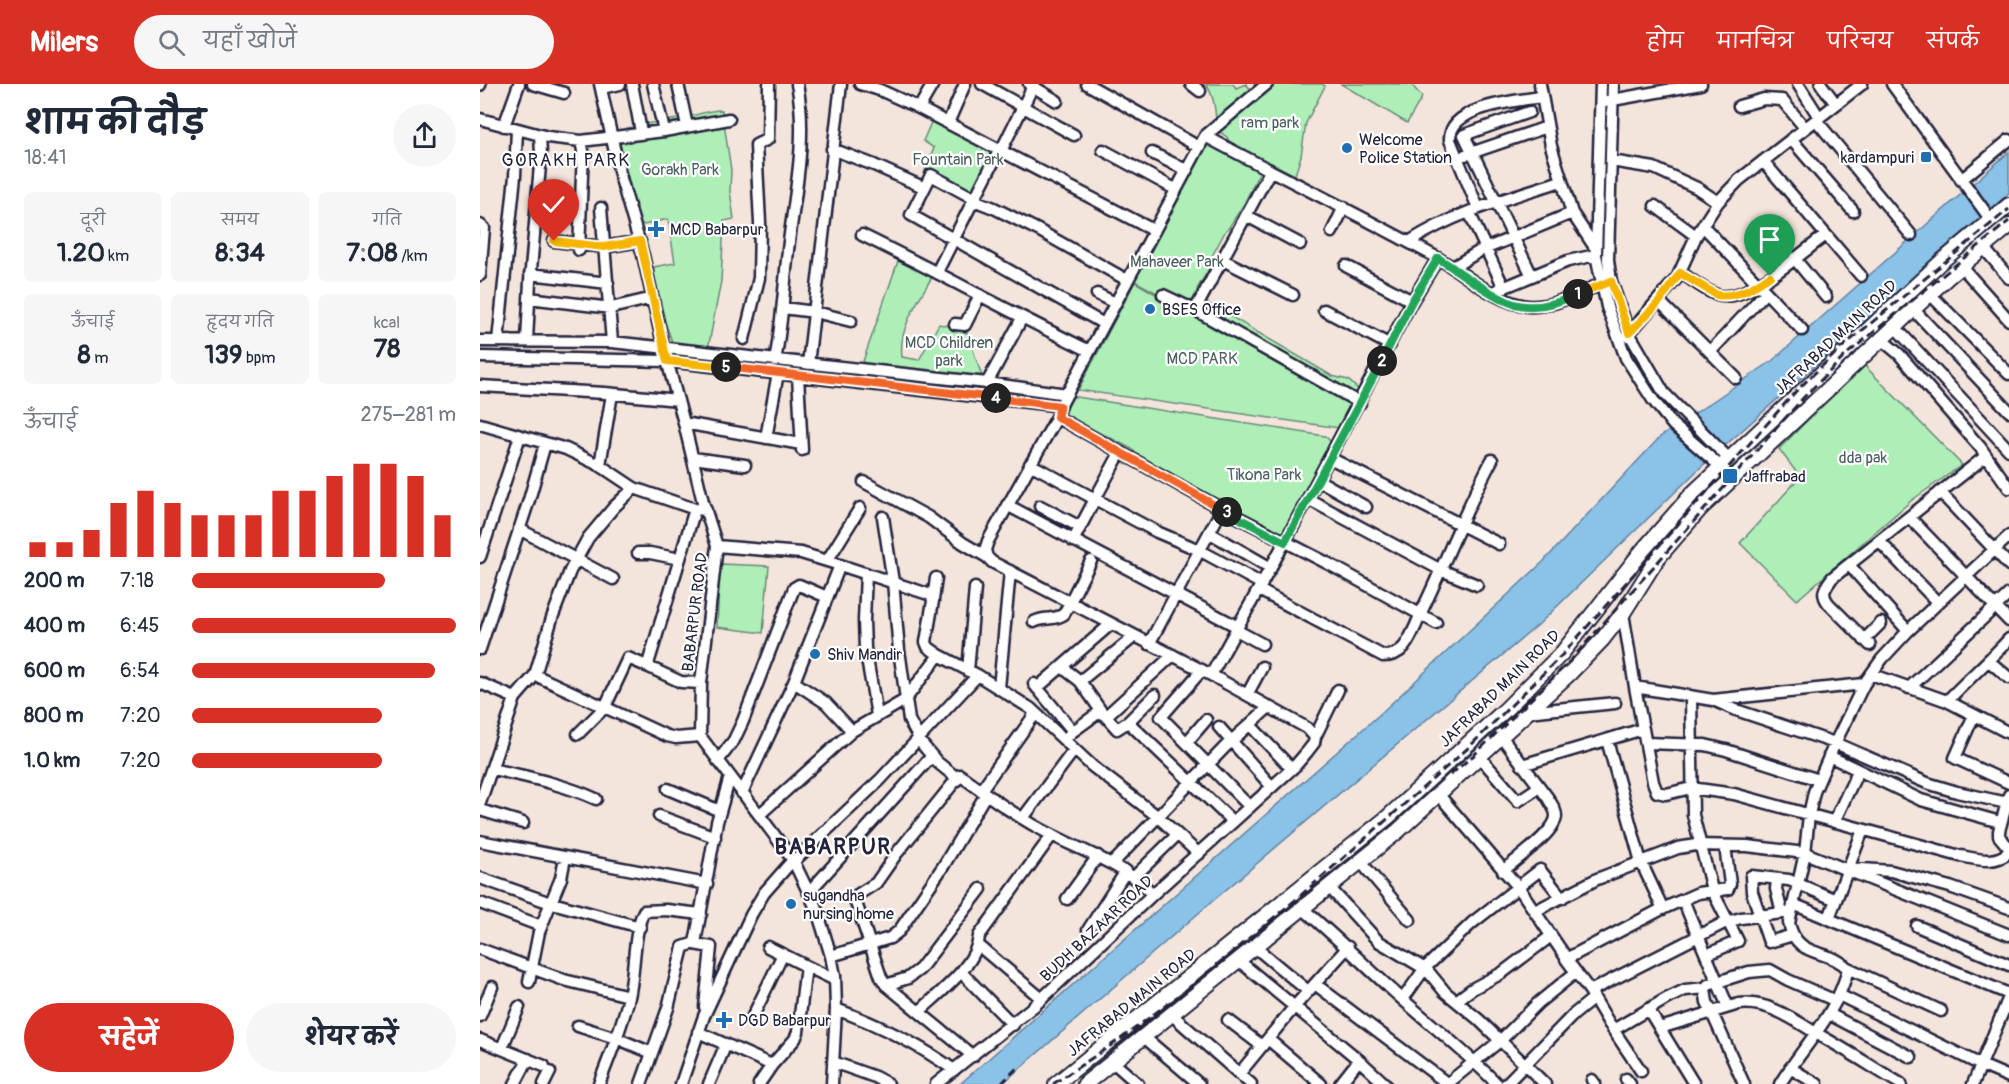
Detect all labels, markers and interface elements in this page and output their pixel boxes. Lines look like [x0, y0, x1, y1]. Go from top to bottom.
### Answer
search box [134, 15, 554, 69]
text: Milers [30, 25, 98, 60]
icon: search [155, 26, 188, 59]
text: यहाँ खोजें [203, 27, 297, 55]
text: होम [1647, 28, 1684, 55]
text: मानचित्र [1717, 28, 1794, 55]
text: परिचय [1827, 28, 1893, 55]
text: संपर्क [1926, 28, 1979, 55]
text: शाम की दौड़ [24, 102, 205, 143]
button: share [393, 104, 456, 167]
park label: ram park [1241, 113, 1299, 133]
place label: Welcome Police Station [1359, 130, 1452, 168]
marker: Welcome Police Station [1340, 141, 1354, 155]
text: 18:41 [24, 145, 67, 170]
place label: kardampuri [1841, 148, 1914, 168]
district label: GORAKH PARK [501, 149, 631, 172]
park label: Fountain Park [912, 150, 1004, 170]
marker: kardampuri [1919, 150, 1933, 164]
park label: Gorakh Park [641, 160, 719, 180]
pin [528, 179, 579, 241]
icon: check [537, 188, 570, 221]
text: दूरी [80, 210, 106, 230]
text: समय [221, 210, 259, 230]
text: गति [372, 210, 402, 230]
pin [1744, 214, 1795, 276]
marker: MCD Babarpur [647, 220, 665, 238]
place label: MCD Babarpur [670, 220, 764, 240]
icon: arrive [1753, 223, 1786, 256]
text: 1.20 [57, 237, 105, 269]
text: 8:34 [215, 237, 265, 269]
text: 7:08 [346, 237, 398, 269]
text: km [105, 246, 129, 266]
text: /km [398, 246, 428, 266]
park label: Mahaveer Park [1130, 252, 1224, 272]
street label: JAFRABAD MAIN ROAD [1770, 276, 1901, 400]
pin: 1 [1563, 279, 1593, 309]
text: 1 [1575, 284, 1581, 304]
place label: BSES Office [1162, 300, 1241, 320]
marker: BSES Office [1143, 302, 1157, 316]
text: ऊँचाई [72, 312, 114, 332]
text: हृदय गति [206, 312, 274, 332]
text: kcal [374, 313, 400, 333]
text: 78 [374, 333, 400, 365]
park label: MCD Children park [905, 333, 993, 371]
text: 8 [78, 339, 91, 371]
text: 139 [204, 339, 242, 371]
pin: 2 [1367, 346, 1397, 376]
text: m [91, 348, 108, 368]
text: bpm [242, 348, 276, 368]
park label: MCD PARK [1166, 349, 1238, 369]
text: 2 [1378, 351, 1386, 371]
pin: 5 [711, 352, 741, 382]
text: 5 [722, 357, 730, 377]
pin: 4 [981, 383, 1011, 413]
text: 4 [991, 388, 1001, 408]
text: 275–281 m [360, 402, 456, 427]
text: ऊँचाई [24, 409, 78, 434]
park label: dda pak [1839, 448, 1887, 468]
park label: Tikona Park [1227, 465, 1302, 485]
marker: Jaffrabad [1721, 467, 1739, 485]
place label: Jaffrabad [1744, 467, 1806, 487]
pin: 3 [1212, 497, 1242, 527]
text: 3 [1223, 502, 1231, 522]
street label: BABARPUR ROAD [678, 551, 712, 673]
text: 200 m [24, 568, 85, 593]
text: 7:18 [120, 568, 154, 593]
text: 400 m [24, 613, 85, 638]
text: 6:45 [120, 613, 159, 638]
street label: JAFRABAD MAIN ROAD [1435, 626, 1564, 752]
place label: Shiv Mandir [827, 645, 902, 665]
marker: Shiv Mandir [808, 647, 822, 661]
text: 600 m [24, 658, 85, 683]
text: 6:54 [120, 658, 159, 683]
text: 800 m [24, 703, 84, 728]
text: 7:20 [120, 703, 161, 728]
text: 1.0 km [24, 748, 80, 773]
text: 7:20 [120, 748, 161, 773]
district label: BABARPUR [774, 833, 892, 861]
street label: BUDH BAZAAR ROAD [1036, 871, 1157, 986]
place label: sugandha nursing home [803, 886, 894, 924]
marker: sugandha nursing home [784, 897, 798, 911]
street label: JAFRABAD MAIN ROAD [1063, 945, 1200, 1061]
button: सहेजें [24, 1003, 234, 1072]
button: शेयर करें [246, 1003, 456, 1072]
marker: DGD Babarpur [715, 1011, 733, 1029]
place label: DGD Babarpur [738, 1011, 831, 1031]

